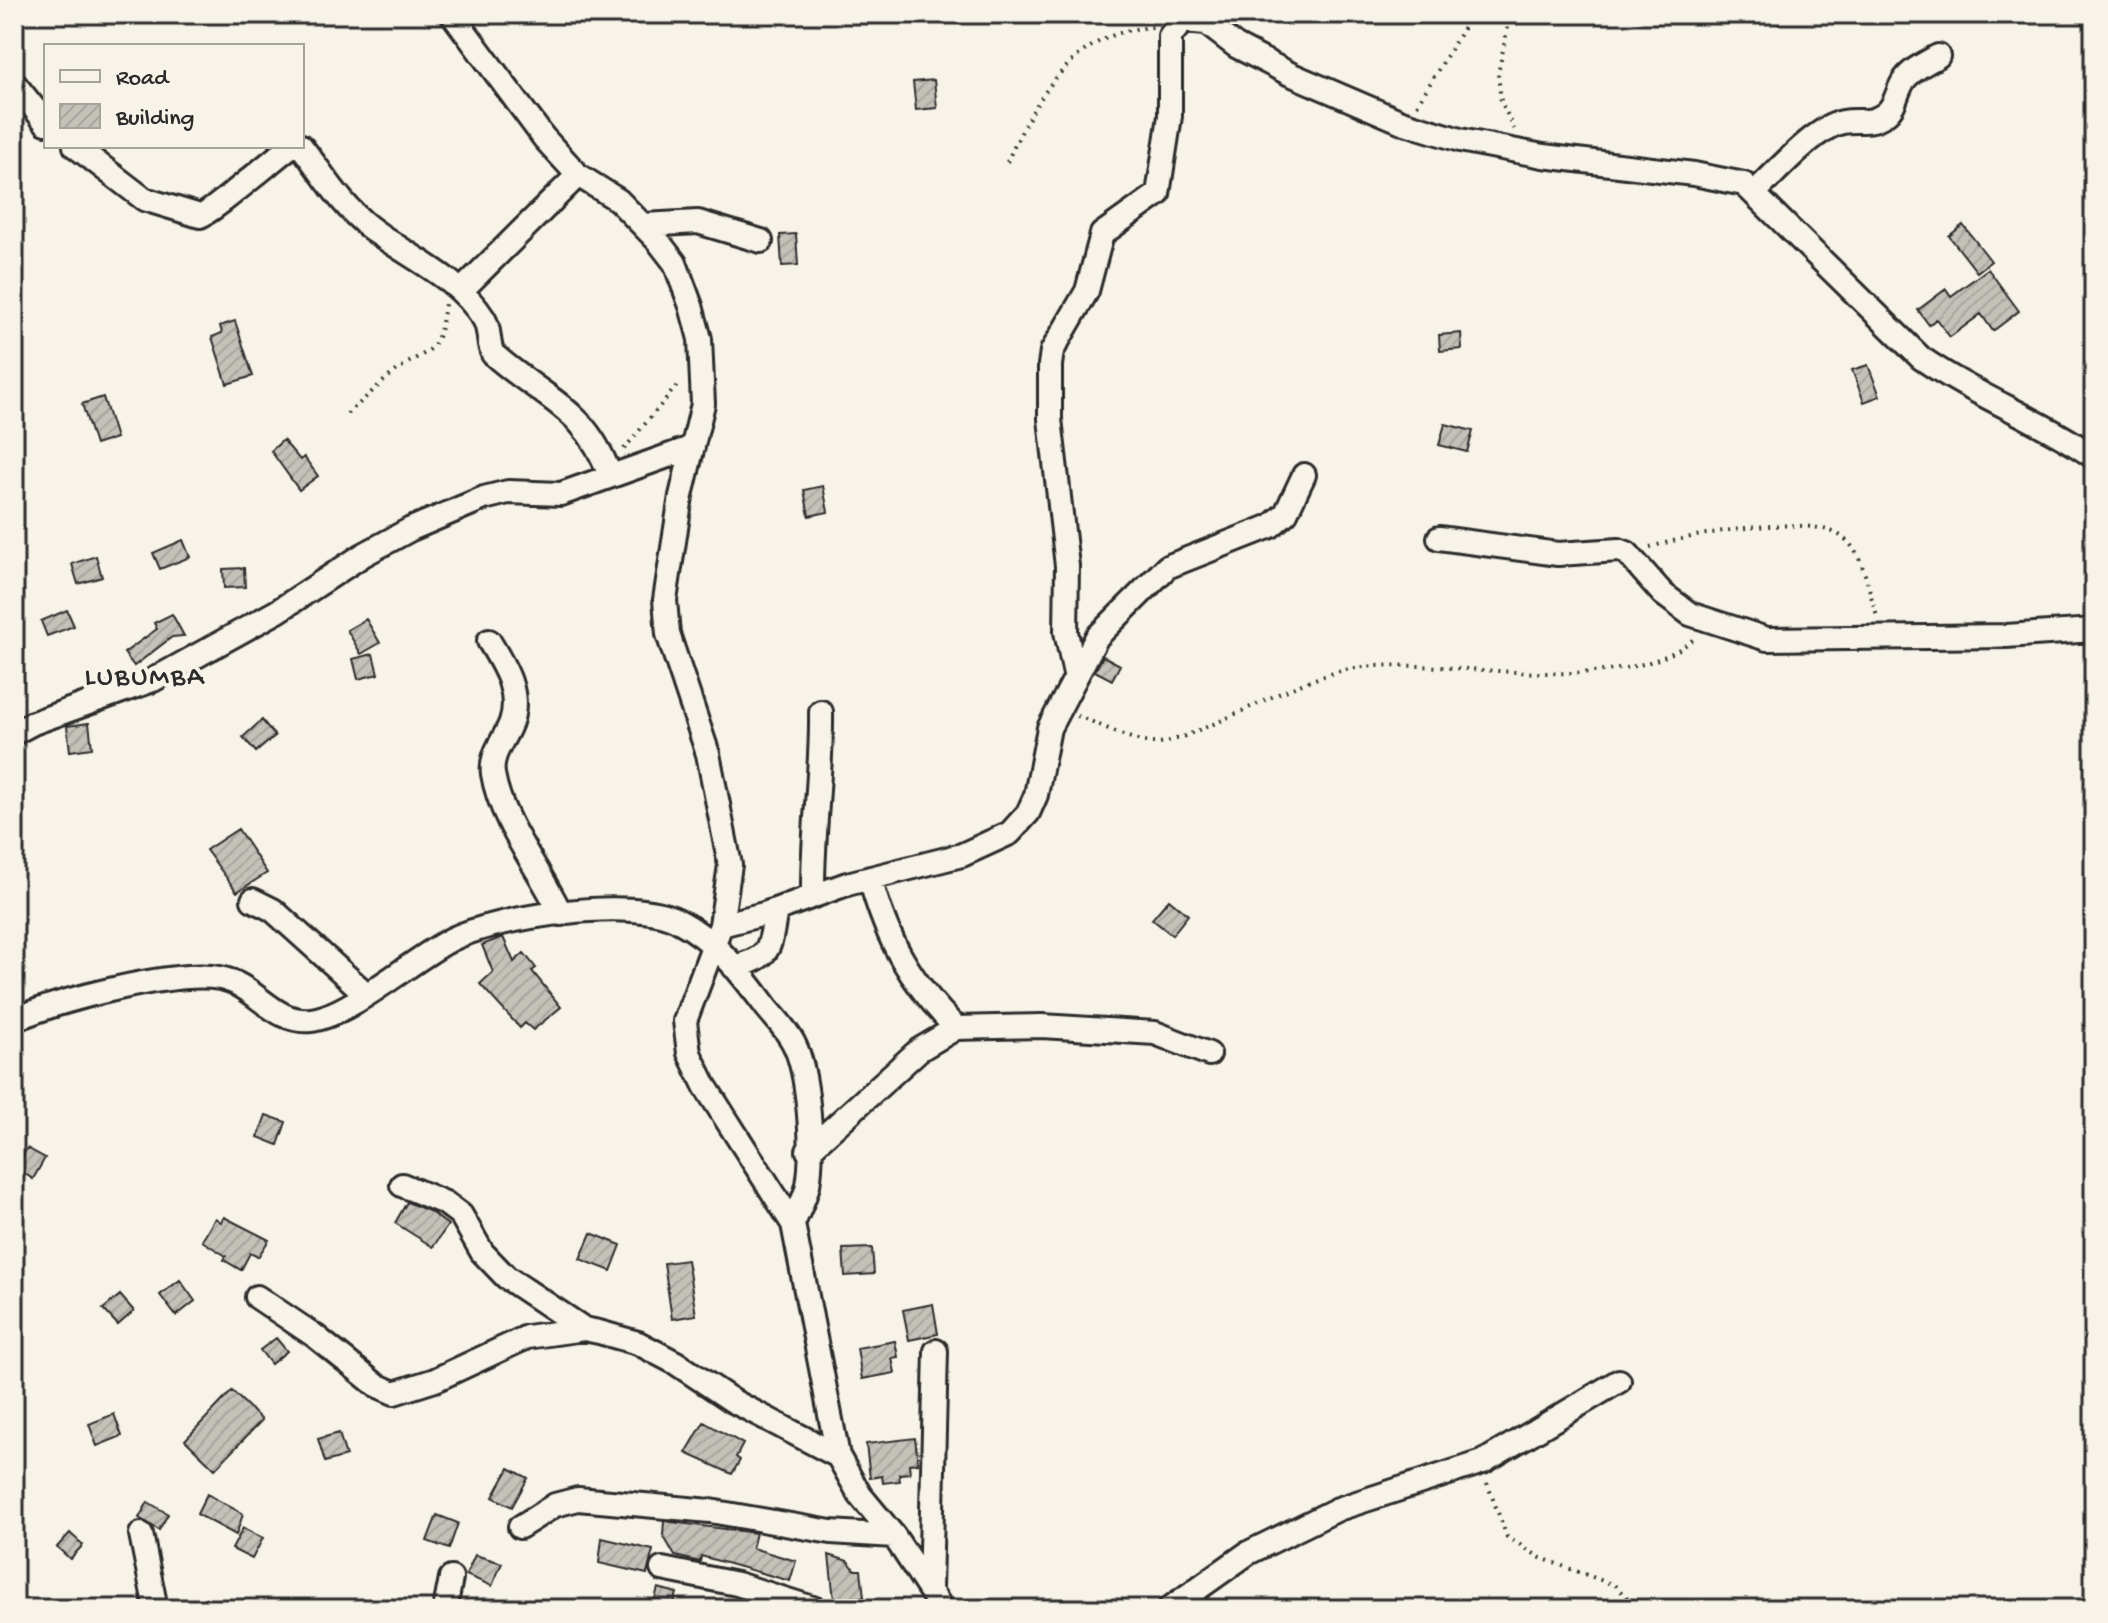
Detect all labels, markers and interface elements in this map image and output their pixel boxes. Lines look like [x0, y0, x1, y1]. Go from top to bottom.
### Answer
legend [44, 44, 304, 148]
text: Road [116, 65, 170, 94]
text: Building [115, 105, 194, 134]
district label: LUBUMBA [84, 662, 206, 695]

